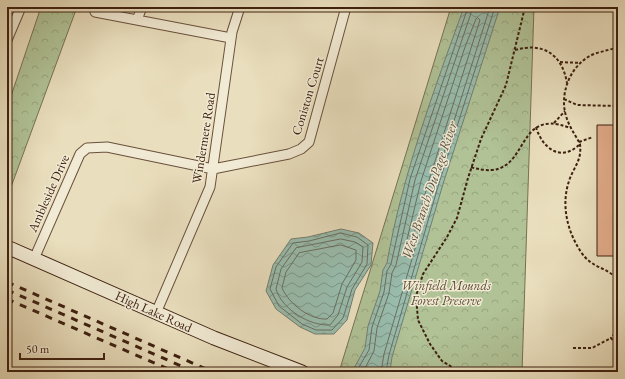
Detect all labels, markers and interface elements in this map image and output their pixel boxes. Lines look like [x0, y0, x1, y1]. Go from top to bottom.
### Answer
street label: Coniston Court [288, 55, 327, 137]
street label: Windermere Road [188, 91, 219, 185]
water label: West Branch DuPage River [397, 118, 461, 261]
street label: Ambleside Drive [23, 152, 73, 236]
park label: Winfield Mounds Forest Preserve [401, 277, 491, 309]
street label: High Lake Road [113, 287, 195, 336]
scale bar [20, 335, 104, 361]
text: 50 m [26, 341, 50, 357]

